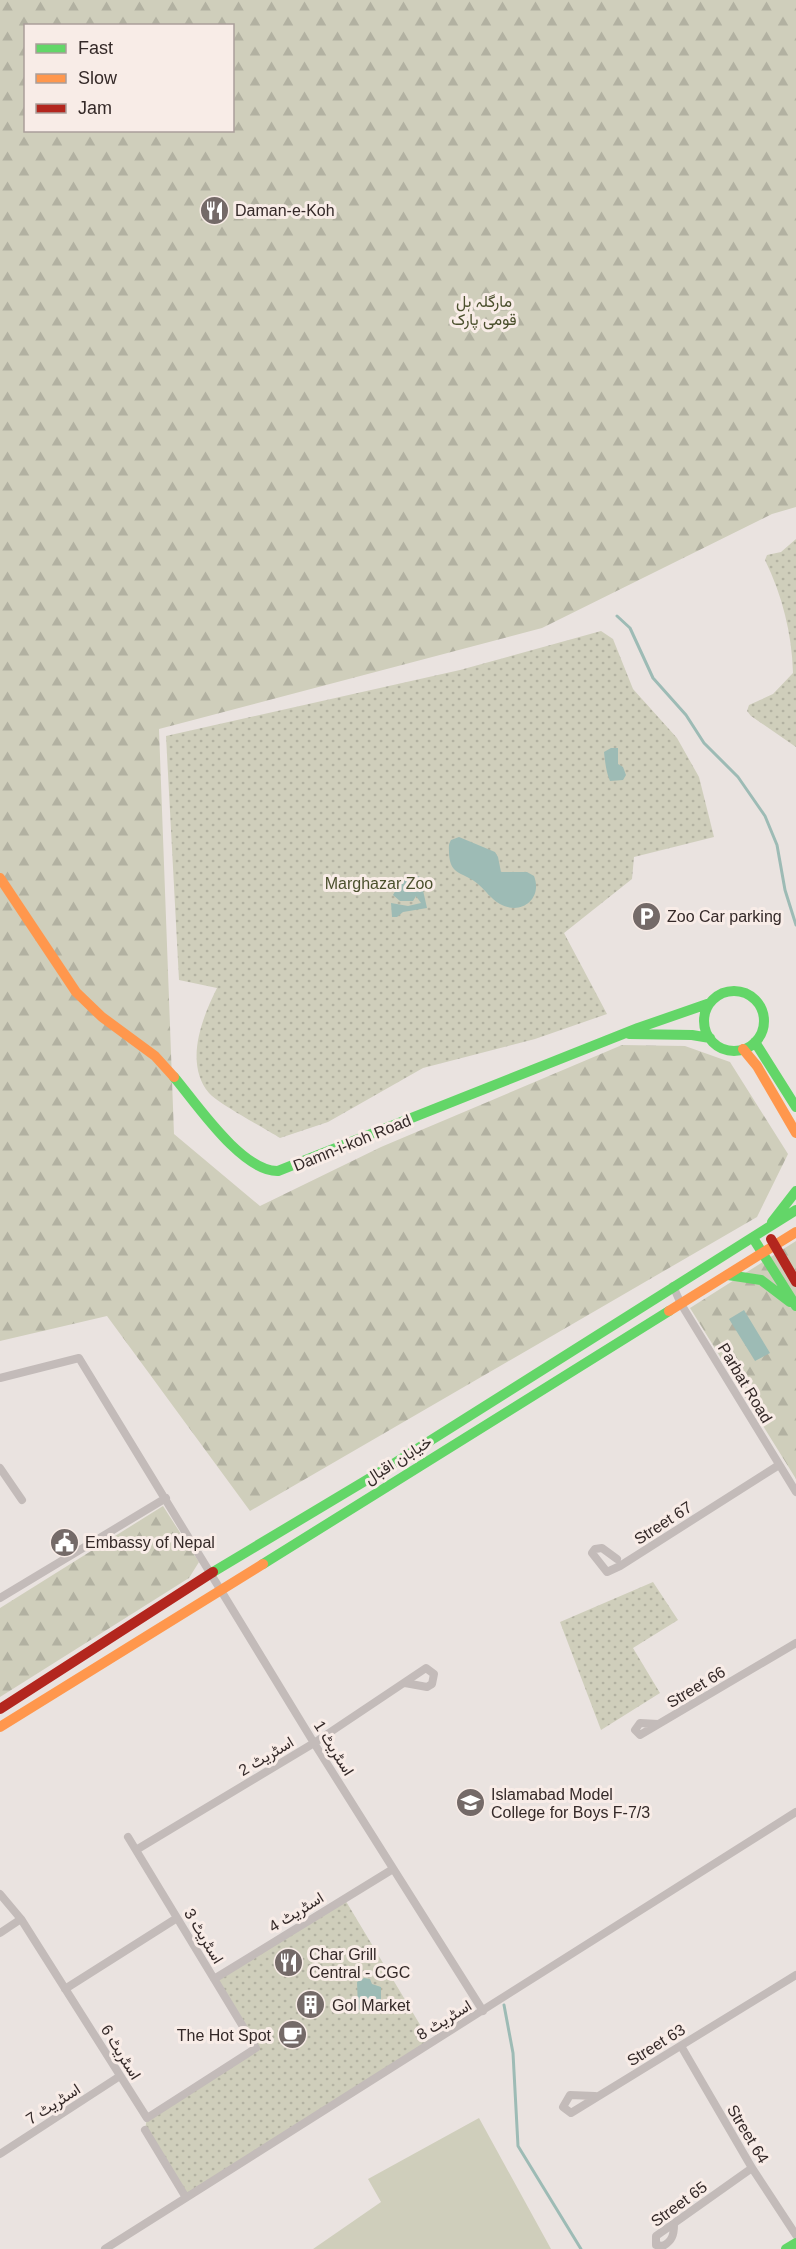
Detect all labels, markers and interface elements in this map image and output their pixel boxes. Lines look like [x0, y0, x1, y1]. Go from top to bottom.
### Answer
legend [24, 24, 234, 132]
text: Fast [78, 38, 113, 58]
text: Slow [78, 68, 118, 88]
text: Jam [78, 98, 112, 118]
restaurant icon: Daman-e-Koh [198, 194, 230, 226]
place label: Daman-e-Koh [235, 202, 335, 219]
park label: مارگلہ ہل قومی پارک [451, 293, 517, 331]
park label: Marghazar Zoo [325, 875, 433, 892]
parking icon: Zoo Car parking [630, 900, 662, 932]
place label: Zoo Car parking [667, 908, 782, 925]
street label: Damn-i-koh Road [291, 1112, 413, 1174]
street label: Parbat Road [715, 1340, 775, 1426]
street label: خیابان اقبال [361, 1433, 435, 1488]
street label: Street 67 [631, 1498, 695, 1548]
public building icon: Embassy of Nepal [48, 1526, 80, 1558]
place label: Embassy of Nepal [85, 1534, 215, 1551]
street label: Street 66 [664, 1663, 728, 1711]
street label: اسٹریٹ 1 [309, 1718, 357, 1779]
street label: اسٹریٹ 2 [235, 1733, 298, 1781]
place label: Islamabad Model College for Boys F-7/3 [491, 1786, 650, 1821]
school or university icon: Islamabad Model College for Boys F-7/3 [454, 1787, 486, 1819]
street label: اسٹریٹ 4 [266, 1889, 327, 1937]
street label: اسٹریٹ 3 [179, 1905, 227, 1968]
place label: Char Grill Central - CGC [309, 1946, 410, 1981]
restaurant icon: Char Grill Central - CGC [272, 1947, 304, 1979]
building icon: Gol Market [295, 1989, 327, 2021]
place label: Gol Market [332, 1997, 411, 2014]
street label: اسٹریٹ 8 [414, 1997, 475, 2045]
cafe icon: The Hot Spot [276, 2019, 308, 2051]
street label: Street 63 [624, 2021, 688, 2069]
street label: اسٹریٹ 6 [96, 2022, 144, 2083]
place label: The Hot Spot [177, 2027, 272, 2044]
street label: اسٹریٹ 7 [23, 2080, 84, 2129]
street label: Street 64 [724, 2102, 772, 2166]
street label: Street 65 [648, 2178, 710, 2230]

